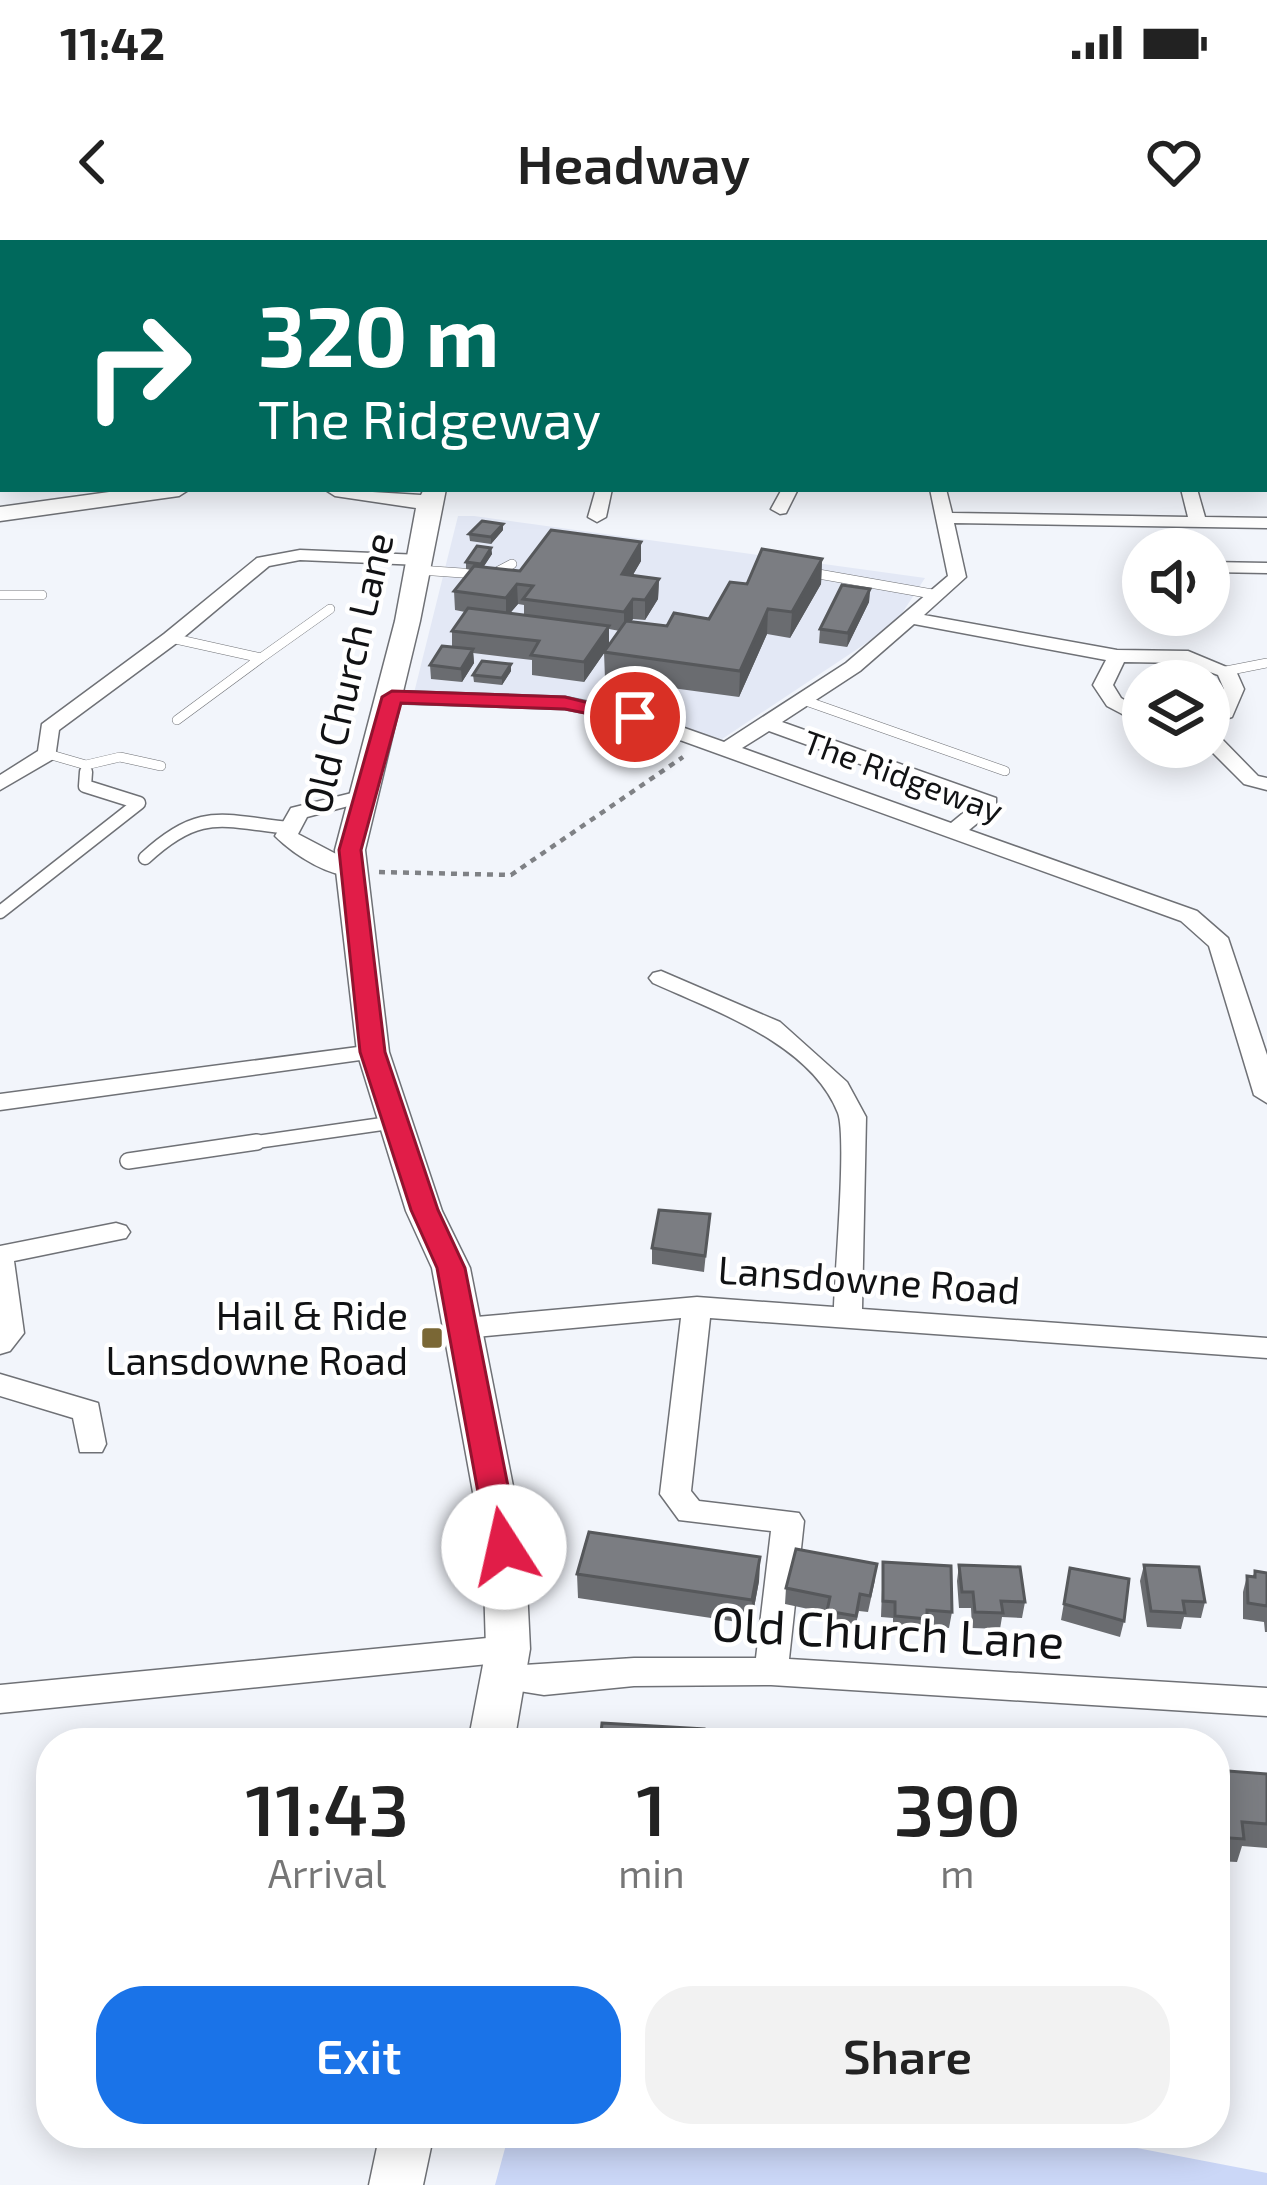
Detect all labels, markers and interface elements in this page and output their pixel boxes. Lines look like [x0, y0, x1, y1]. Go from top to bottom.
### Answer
text: 11:42 [60, 15, 165, 69]
icon: back [60, 129, 126, 195]
icon: heart [1141, 129, 1207, 195]
text: Headway [517, 130, 750, 195]
text: 320 m [258, 283, 500, 384]
icon: right [60, 288, 216, 444]
text: The Ridgeway [258, 385, 601, 450]
street label: Old Church Lane [291, 528, 402, 817]
map controls [1122, 528, 1230, 768]
button: sound [1122, 528, 1230, 636]
button: layers [1122, 660, 1230, 768]
pin [584, 666, 686, 768]
icon: arrive [602, 684, 668, 750]
street label: The Ridgeway [798, 720, 1009, 830]
street label: Lansdowne Road [717, 1245, 1022, 1312]
place label: Hail & Ride Lansdowne Road [105, 1291, 408, 1383]
marker: Hail & Ride Lansdowne Road [419, 1325, 445, 1351]
position arrow [441, 1484, 567, 1610]
street label: Old Church Lane [711, 1593, 1066, 1669]
text: 11:43 [245, 1764, 409, 1850]
text: 1 [636, 1764, 666, 1850]
text: 390 [894, 1764, 1021, 1850]
text: Arrival [268, 1849, 386, 1896]
text: min [618, 1849, 685, 1896]
text: m [940, 1849, 974, 1896]
button: Exit [96, 1986, 621, 2124]
button: Share [645, 1986, 1170, 2124]

